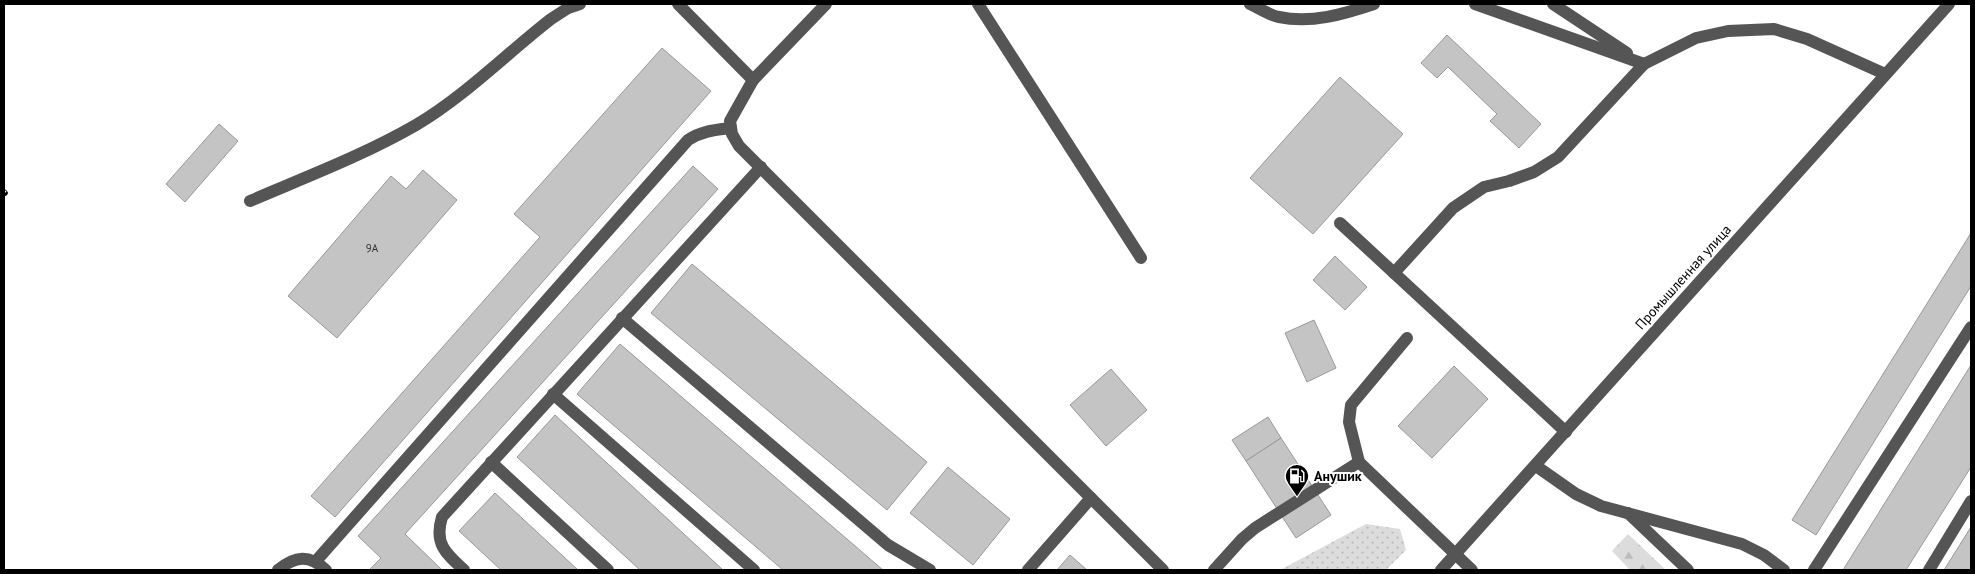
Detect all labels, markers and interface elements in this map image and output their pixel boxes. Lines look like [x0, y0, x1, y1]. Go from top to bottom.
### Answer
street label: Промышленная улица [1631, 221, 1735, 333]
house number: 9А [366, 241, 379, 255]
fuel station icon: Анушик [1284, 463, 1310, 497]
place label: Анушик [1314, 467, 1362, 485]

